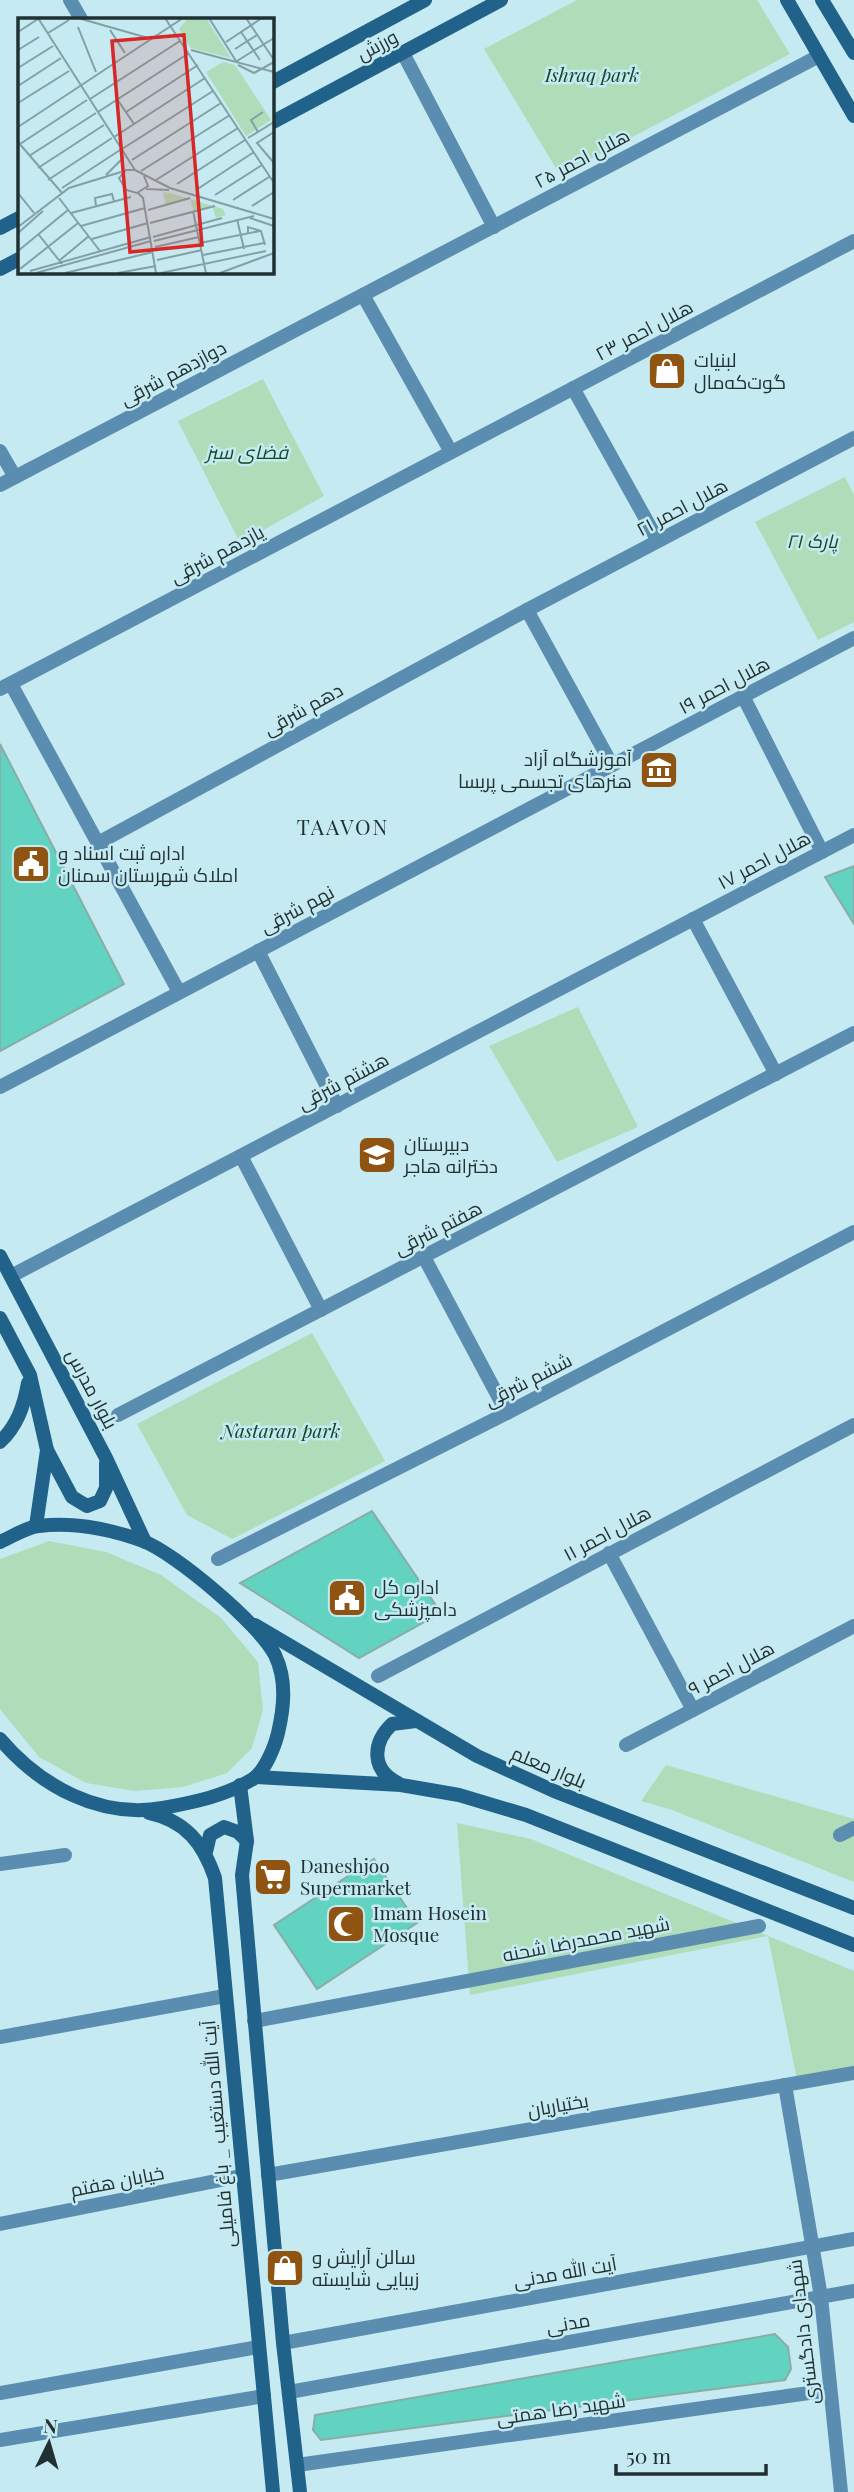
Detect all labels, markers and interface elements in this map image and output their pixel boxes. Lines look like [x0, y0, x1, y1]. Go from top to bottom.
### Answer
inset map [18, 18, 273, 273]
street label: ورزش [351, 22, 402, 66]
park label: Ishraq park [544, 61, 639, 87]
street label: هلال احمر ۲۵ [529, 121, 634, 193]
street label: هلال احمر ۲۳ [590, 293, 697, 366]
street label: دوازدهم شرقی [115, 333, 231, 413]
place label: لبنیات گوت‌که‌مال [694, 346, 786, 394]
shop icon: لبنیات گوت‌که‌مال [646, 350, 688, 392]
park label: فضای سبز [204, 438, 290, 464]
street label: هلال احمر ۲۱ [631, 471, 732, 541]
street label: یازدهم شرقی [165, 517, 269, 591]
park label: پارک ۲۱ [786, 527, 839, 554]
street label: هلال احمر ۱۹ [673, 649, 774, 719]
street label: دهم شرقی [258, 676, 348, 742]
place label: آموزشگاه آزاد هنرهای تجسمی پریسا [458, 745, 632, 794]
museum icon: آموزشگاه آزاد هنرهای تجسمی پریسا [638, 749, 680, 791]
district label: TAAVON [297, 812, 389, 840]
street label: هلال احمر ۱۷ [712, 824, 815, 895]
place label: اداره ثبت اسناد و املاک شهرستان سمنان [58, 839, 238, 887]
public building icon: اداره ثبت اسناد و املاک شهرستان سمنان [10, 843, 52, 885]
street label: نهم شرقی [255, 878, 339, 940]
street label: هشتم شرقی [292, 1045, 394, 1117]
place label: دبیرستان دخترانه هاجر [403, 1130, 498, 1178]
school or university icon: دبیرستان دخترانه هاجر [356, 1134, 398, 1176]
street label: هفتم شرقی [389, 1194, 487, 1262]
street label: بلوار مدرس [61, 1344, 125, 1433]
street label: ششم شرقی [479, 1346, 577, 1414]
park label: Nastaran park [220, 1417, 341, 1443]
street label: هلال احمر ۱۱ [558, 1498, 655, 1566]
place label: اداره کل دامپزشکی [374, 1573, 457, 1622]
public building icon: اداره کل دامپزشکی [326, 1577, 368, 1619]
street label: هلال احمر ۹ [683, 1634, 778, 1701]
street label: بلوار معلم [507, 1739, 591, 1795]
place label: Daneshjoo Supermarket [300, 1852, 411, 1900]
supermarket icon: Daneshjoo Supermarket [252, 1856, 294, 1898]
place label: Imam Hosein Mosque [373, 1899, 488, 1947]
mosque icon: Imam Hosein Mosque [325, 1903, 367, 1945]
street label: شهید محمدرضا شحنه [500, 1909, 672, 1967]
street label: آیت الله دستغیب _ باغ فامیلی [194, 2019, 242, 2249]
street label: بختیاریان [525, 2086, 590, 2122]
street label: خیابان هفتم [68, 2158, 166, 2204]
place label: سالن آرایش و زیبایی شایسته [312, 2243, 419, 2291]
shop icon: سالن آرایش و زیبایی شایسته [264, 2247, 306, 2289]
street label: آیت الله مدنی [511, 2249, 619, 2293]
street label: شهدای دادگستری [780, 2258, 824, 2406]
street label: مدنی [544, 2305, 592, 2339]
street label: شهید رضا همتی [495, 2386, 627, 2430]
north arrow [14, 2408, 84, 2478]
text: N [43, 2412, 59, 2439]
scale bar [616, 2432, 766, 2476]
text: 50 m [626, 2441, 672, 2469]

